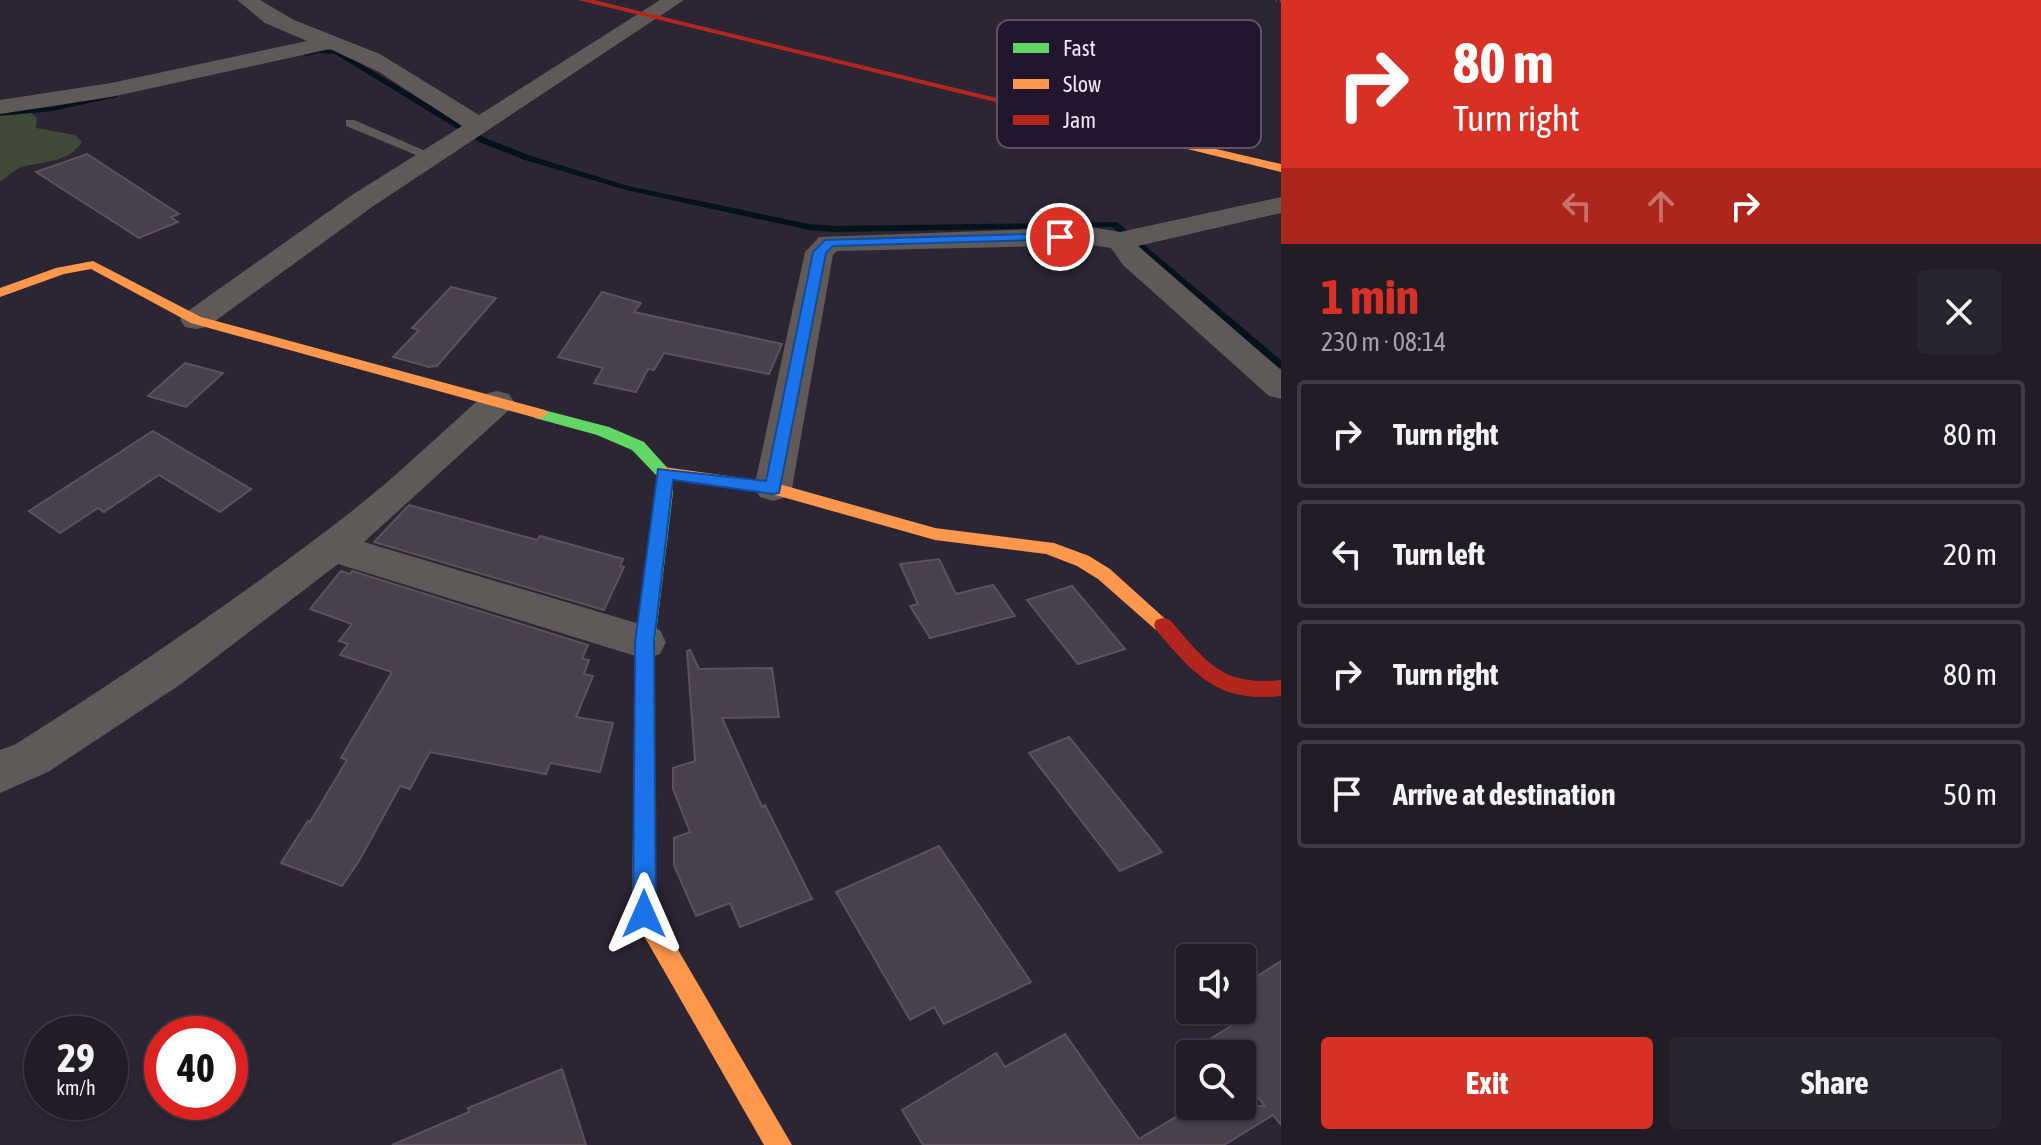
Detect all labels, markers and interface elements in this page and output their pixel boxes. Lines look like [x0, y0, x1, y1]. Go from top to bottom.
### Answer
legend [997, 20, 1261, 148]
text: 80 m [1453, 31, 1554, 95]
icon: right [1321, 32, 1425, 136]
text: Fast [1063, 35, 1096, 61]
text: Slow [1063, 71, 1101, 97]
text: Turn right [1453, 97, 1580, 139]
text: Jam [1063, 107, 1096, 133]
icon: left [1555, 184, 1599, 228]
icon: ahead [1639, 184, 1683, 228]
icon: right [1723, 184, 1767, 228]
pin [1026, 203, 1094, 271]
icon: arrive [1038, 215, 1082, 259]
text: 1 min [1321, 269, 1419, 324]
button: close [1917, 270, 2001, 354]
text: 230 m · 08:14 [1321, 327, 1446, 357]
icon: right [1325, 412, 1369, 456]
text: Turn right [1393, 417, 1499, 451]
text: 80 m [1943, 417, 1997, 451]
icon: left [1325, 532, 1369, 576]
text: Turn left [1393, 537, 1485, 571]
text: 20 m [1943, 537, 1997, 571]
icon: right [1325, 652, 1369, 696]
text: Turn right [1393, 657, 1499, 691]
text: 80 m [1943, 657, 1997, 691]
icon: arrive [1325, 772, 1369, 816]
text: Arrive at destination [1393, 777, 1615, 811]
text: 50 m [1943, 777, 1997, 811]
position arrow [602, 872, 686, 956]
map controls [1176, 944, 1256, 1120]
button: sound [1176, 944, 1256, 1024]
speed limit sign: 40 [144, 1016, 248, 1120]
text: 29 [57, 1035, 95, 1080]
button: Exit [1321, 1037, 1653, 1129]
button: Share [1669, 1037, 2001, 1129]
button: search [1176, 1040, 1256, 1120]
text: km/h [56, 1076, 96, 1099]

